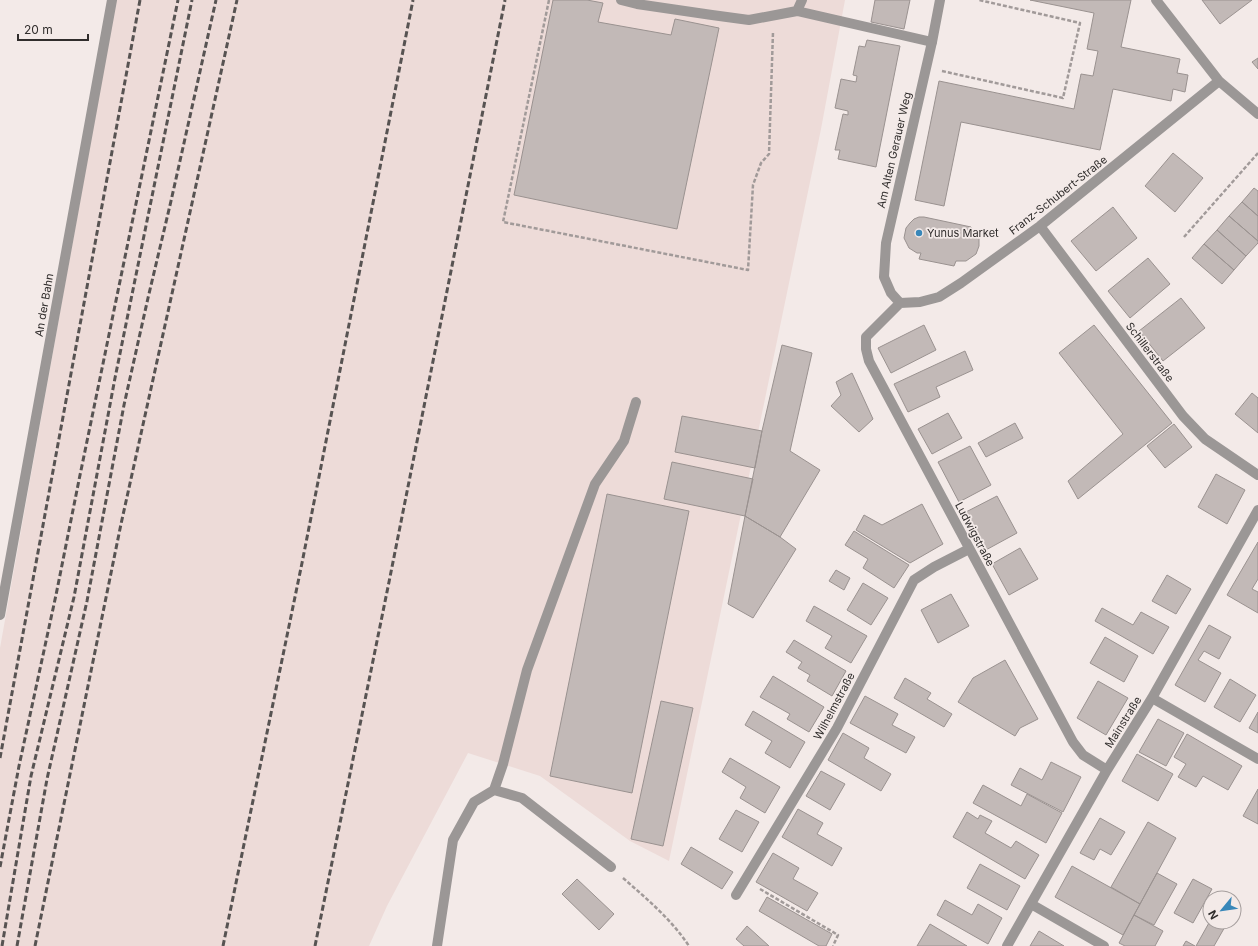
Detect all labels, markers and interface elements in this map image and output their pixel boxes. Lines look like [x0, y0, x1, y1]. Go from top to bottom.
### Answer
scale bar [18, 16, 88, 42]
text: 20 m [24, 22, 53, 37]
street label: Am Alten Gerauer Weg [874, 91, 914, 209]
street label: Franz-Schubert-Straße [1006, 152, 1110, 238]
place label: Yunus Market [927, 226, 999, 240]
marker: Yunus Market [914, 228, 924, 238]
street label: An der Bahn [32, 272, 56, 338]
street label: Schillerstraße [1123, 319, 1177, 385]
street label: Ludwigstraße [952, 499, 998, 569]
street label: Wilhelmstraße [810, 670, 858, 742]
street label: Mainstraße [1102, 694, 1144, 750]
north arrow [1202, 890, 1242, 930]
text: N [1205, 908, 1221, 922]

